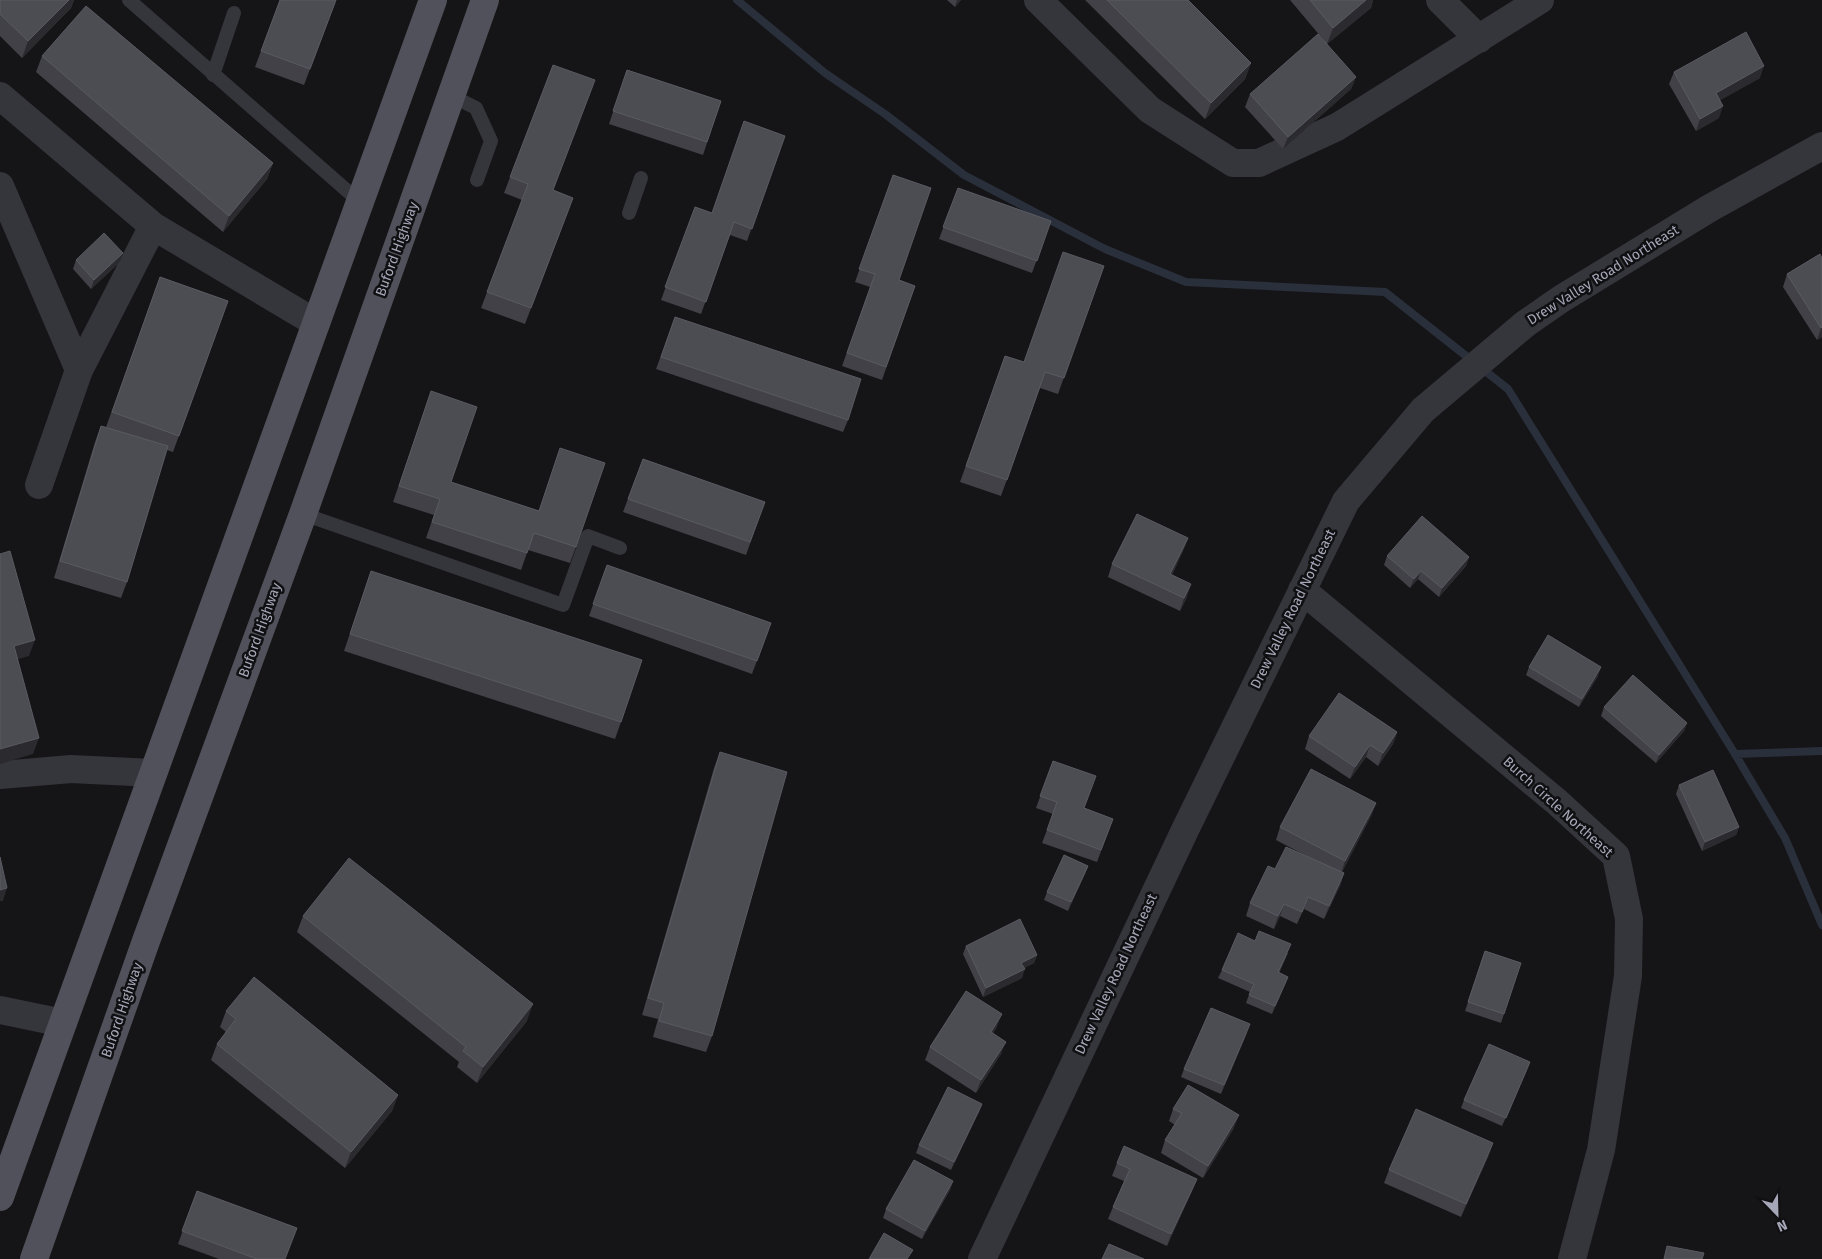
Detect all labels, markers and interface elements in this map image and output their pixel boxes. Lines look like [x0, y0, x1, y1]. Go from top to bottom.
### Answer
street label: Buford Highway [372, 199, 422, 299]
street label: Drew Valley Road Northeast [1524, 221, 1683, 329]
street label: Drew Valley Road Northeast [1247, 526, 1339, 692]
street label: Buford Highway [235, 580, 285, 680]
street label: Burch Circle Northeast [1500, 753, 1617, 861]
street label: Drew Valley Road Northeast [1071, 890, 1161, 1057]
street label: Buford Highway [98, 960, 146, 1060]
north arrow [1752, 1189, 1802, 1239]
text: N [1774, 1216, 1789, 1235]

